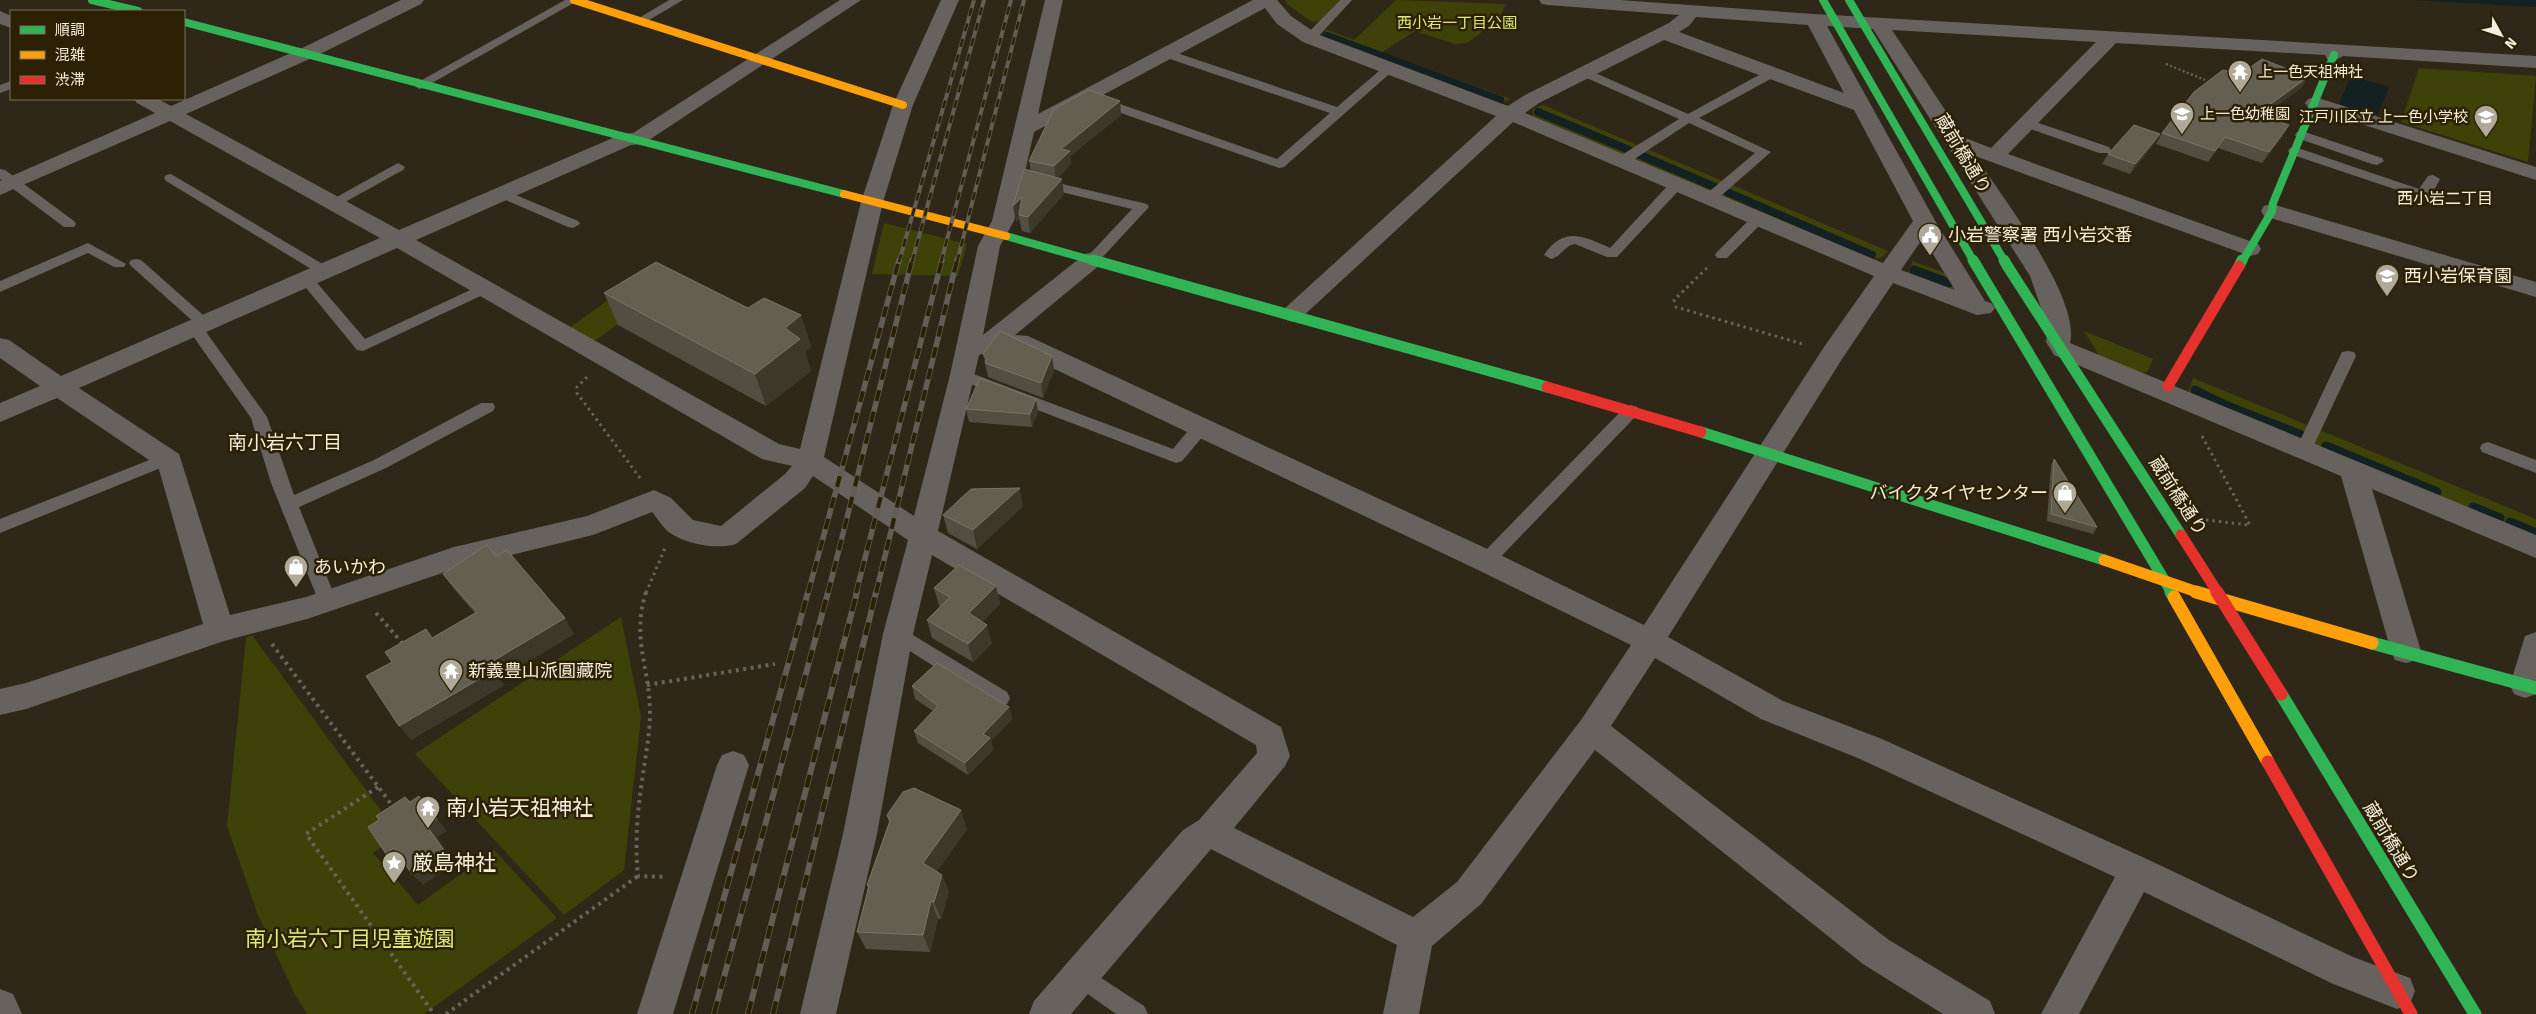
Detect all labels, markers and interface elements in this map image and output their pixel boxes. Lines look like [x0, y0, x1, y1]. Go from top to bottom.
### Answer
legend [10, 10, 185, 100]
north arrow [2476, 10, 2526, 60]
park label: 西小岩一丁目公園 [1397, 14, 1517, 32]
text: 順調 [55, 21, 85, 39]
text: N [2501, 34, 2520, 52]
text: 混雑 [55, 46, 85, 64]
temple icon: 上一色天祖神社 [2227, 59, 2253, 93]
place label: 上一色天祖神社 [2258, 63, 2363, 81]
text: 渋滞 [55, 71, 85, 89]
school or university icon: 上一色幼稚園 [2169, 101, 2195, 135]
school or university icon: 江戸川区立 上一色小学校 [2473, 104, 2499, 138]
place label: 上一色幼稚園 [2200, 105, 2290, 123]
place label: 江戸川区立 上一色小学校 [2299, 108, 2468, 126]
street label: 蔵前橋通り [1930, 110, 1996, 198]
district label: 西小岩二丁目 [2397, 189, 2493, 208]
public building icon: 小岩警察署 西小岩交番 [1917, 222, 1943, 256]
place label: 小岩警察署 西小岩交番 [1948, 224, 2133, 246]
school or university icon: 西小岩保育園 [2374, 263, 2400, 297]
place label: 西小岩保育園 [2404, 265, 2512, 287]
district label: 南小岩六丁目 [228, 431, 342, 454]
street label: 蔵前橋通り [2144, 452, 2212, 540]
shop icon: バイクタイヤセンター [2052, 480, 2078, 514]
place label: バイクタイヤセンター [1870, 482, 2048, 504]
shop icon: あいかわ [283, 554, 309, 588]
place label: あいかわ [314, 556, 386, 578]
temple icon: 新義豊山派圓藏院 [438, 658, 464, 692]
place label: 新義豊山派圓藏院 [468, 660, 612, 682]
temple icon: 南小岩天祖神社 [415, 795, 441, 829]
place label: 南小岩天祖神社 [446, 795, 593, 821]
street label: 蔵前橋通り [2358, 798, 2424, 886]
place icon: 厳島神社 [381, 850, 407, 884]
place label: 厳島神社 [412, 850, 496, 876]
park label: 南小岩六丁目児童遊園 [245, 926, 455, 952]

